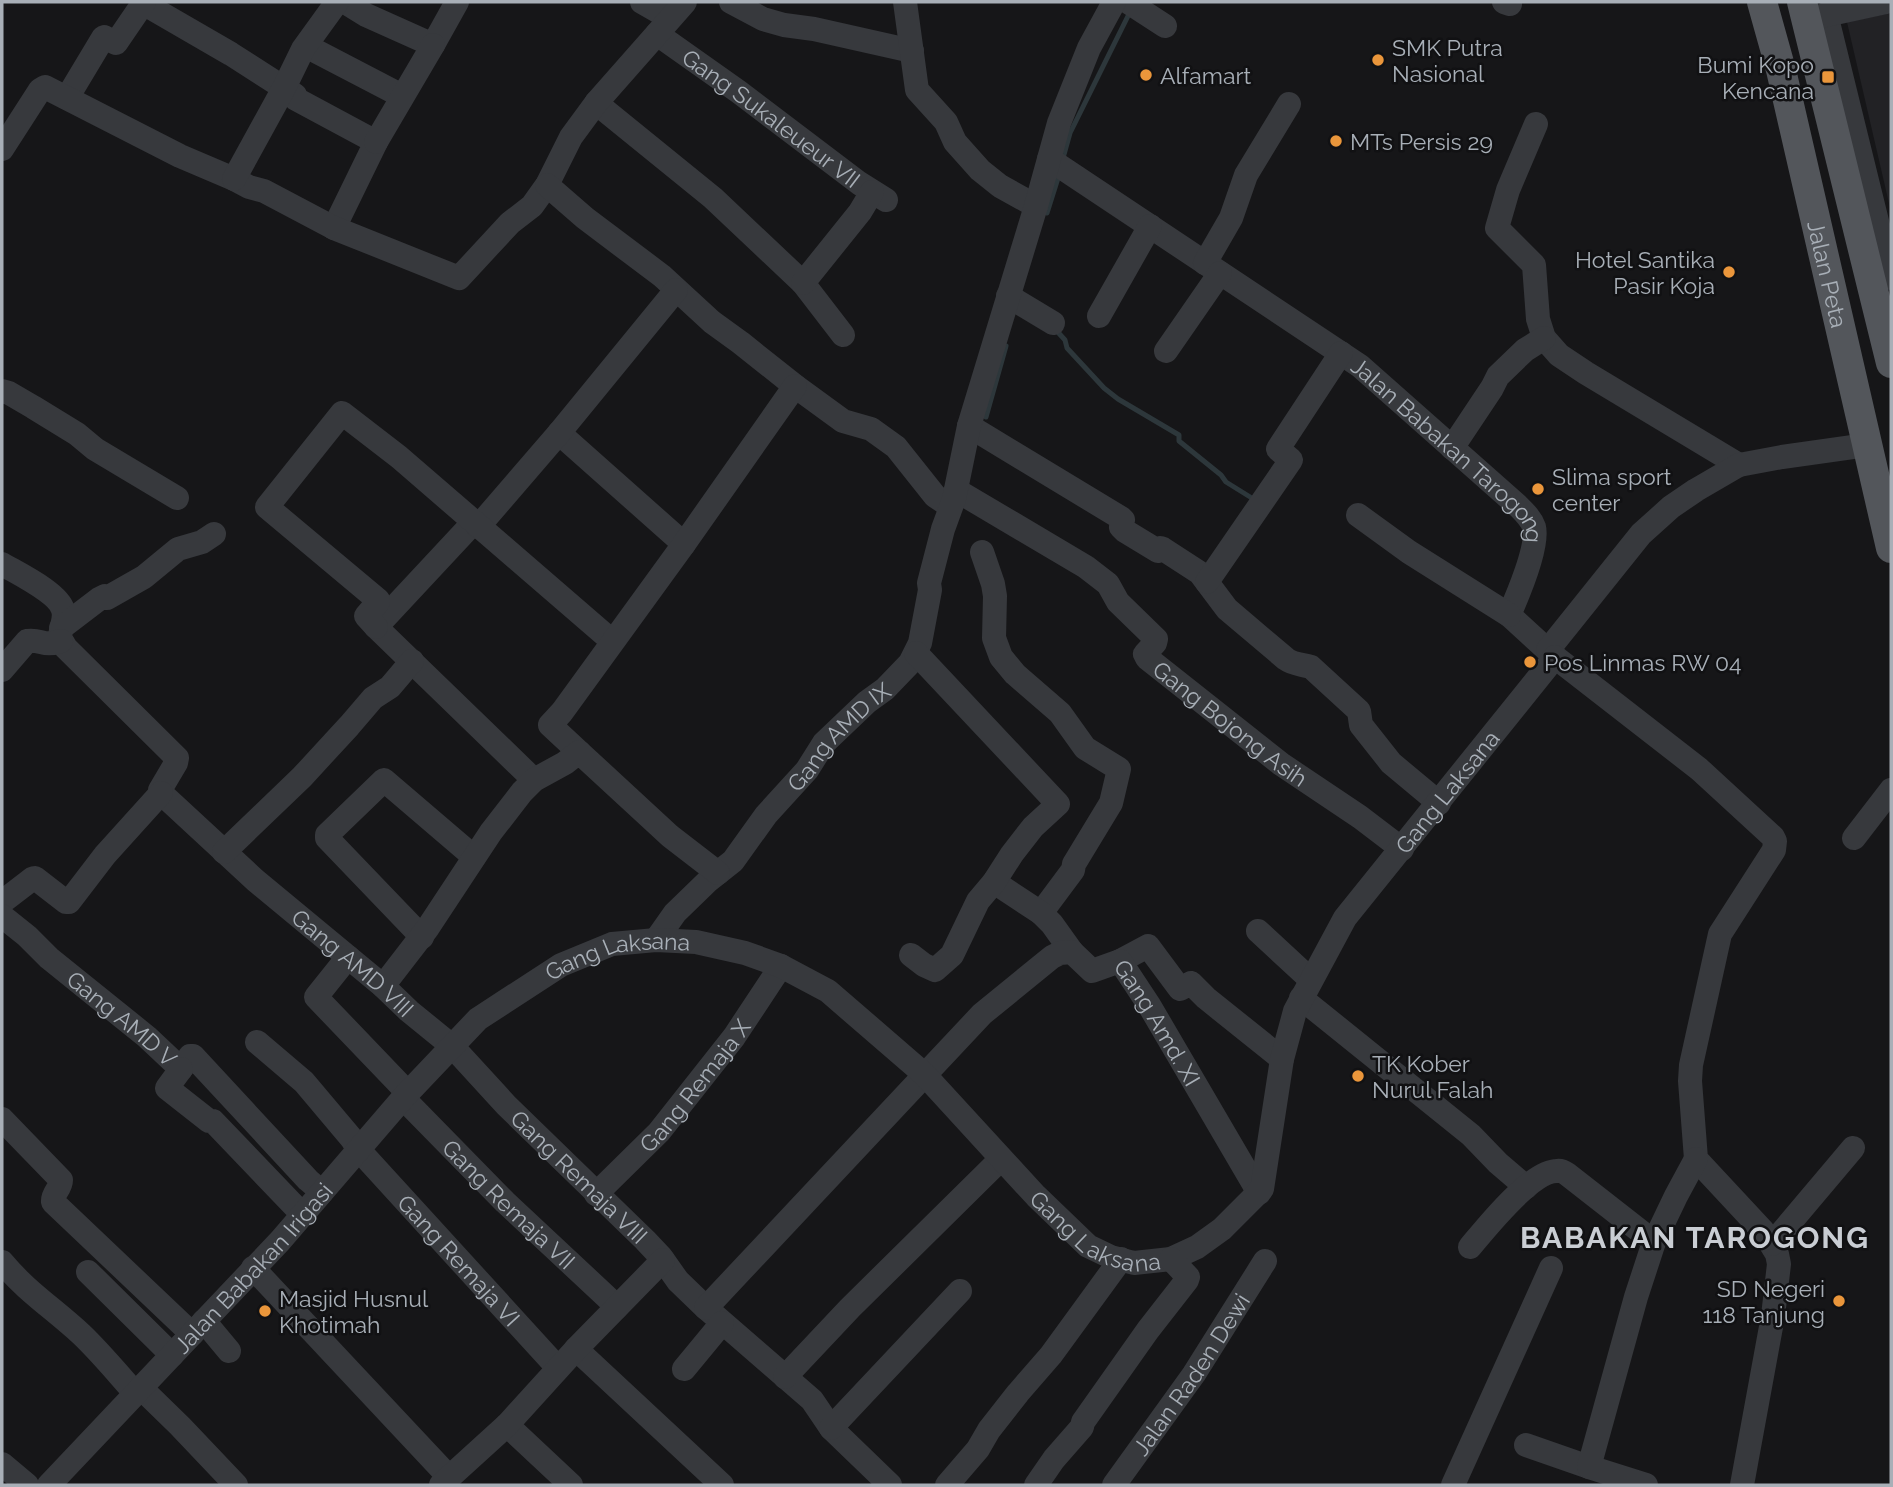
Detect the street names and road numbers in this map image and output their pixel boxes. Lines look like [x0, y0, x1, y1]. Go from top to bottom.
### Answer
street label: Gang Sukaleueur VII [677, 43, 866, 193]
street label: Jalan Peta [1803, 218, 1853, 330]
street label: Jalan Babakan Tarogong [1347, 351, 1549, 544]
street label: Gang Bojong Asih [1148, 655, 1313, 791]
street label: Gang AMD IX [781, 676, 896, 797]
street label: Gang Laksana [1389, 725, 1504, 859]
street label: Gang AMD VIII [287, 903, 420, 1022]
street label: Gang Laksana [540, 926, 691, 985]
street label: Gang Amd. XI [1109, 954, 1207, 1090]
street label: Gang AMD V [62, 965, 183, 1072]
street label: Gang Remaja X [633, 1014, 756, 1157]
street label: Gang Remaja VIII [504, 1104, 654, 1250]
street label: Jalan Babakan Irigasi [168, 1177, 338, 1358]
street label: Gang Laksana [1025, 1185, 1162, 1276]
street label: Gang Remaja VI [392, 1187, 526, 1331]
street label: Gang Remaja VII [392, 1188, 526, 1331]
street label: Jalan Raden Dewi [1127, 1288, 1255, 1460]

